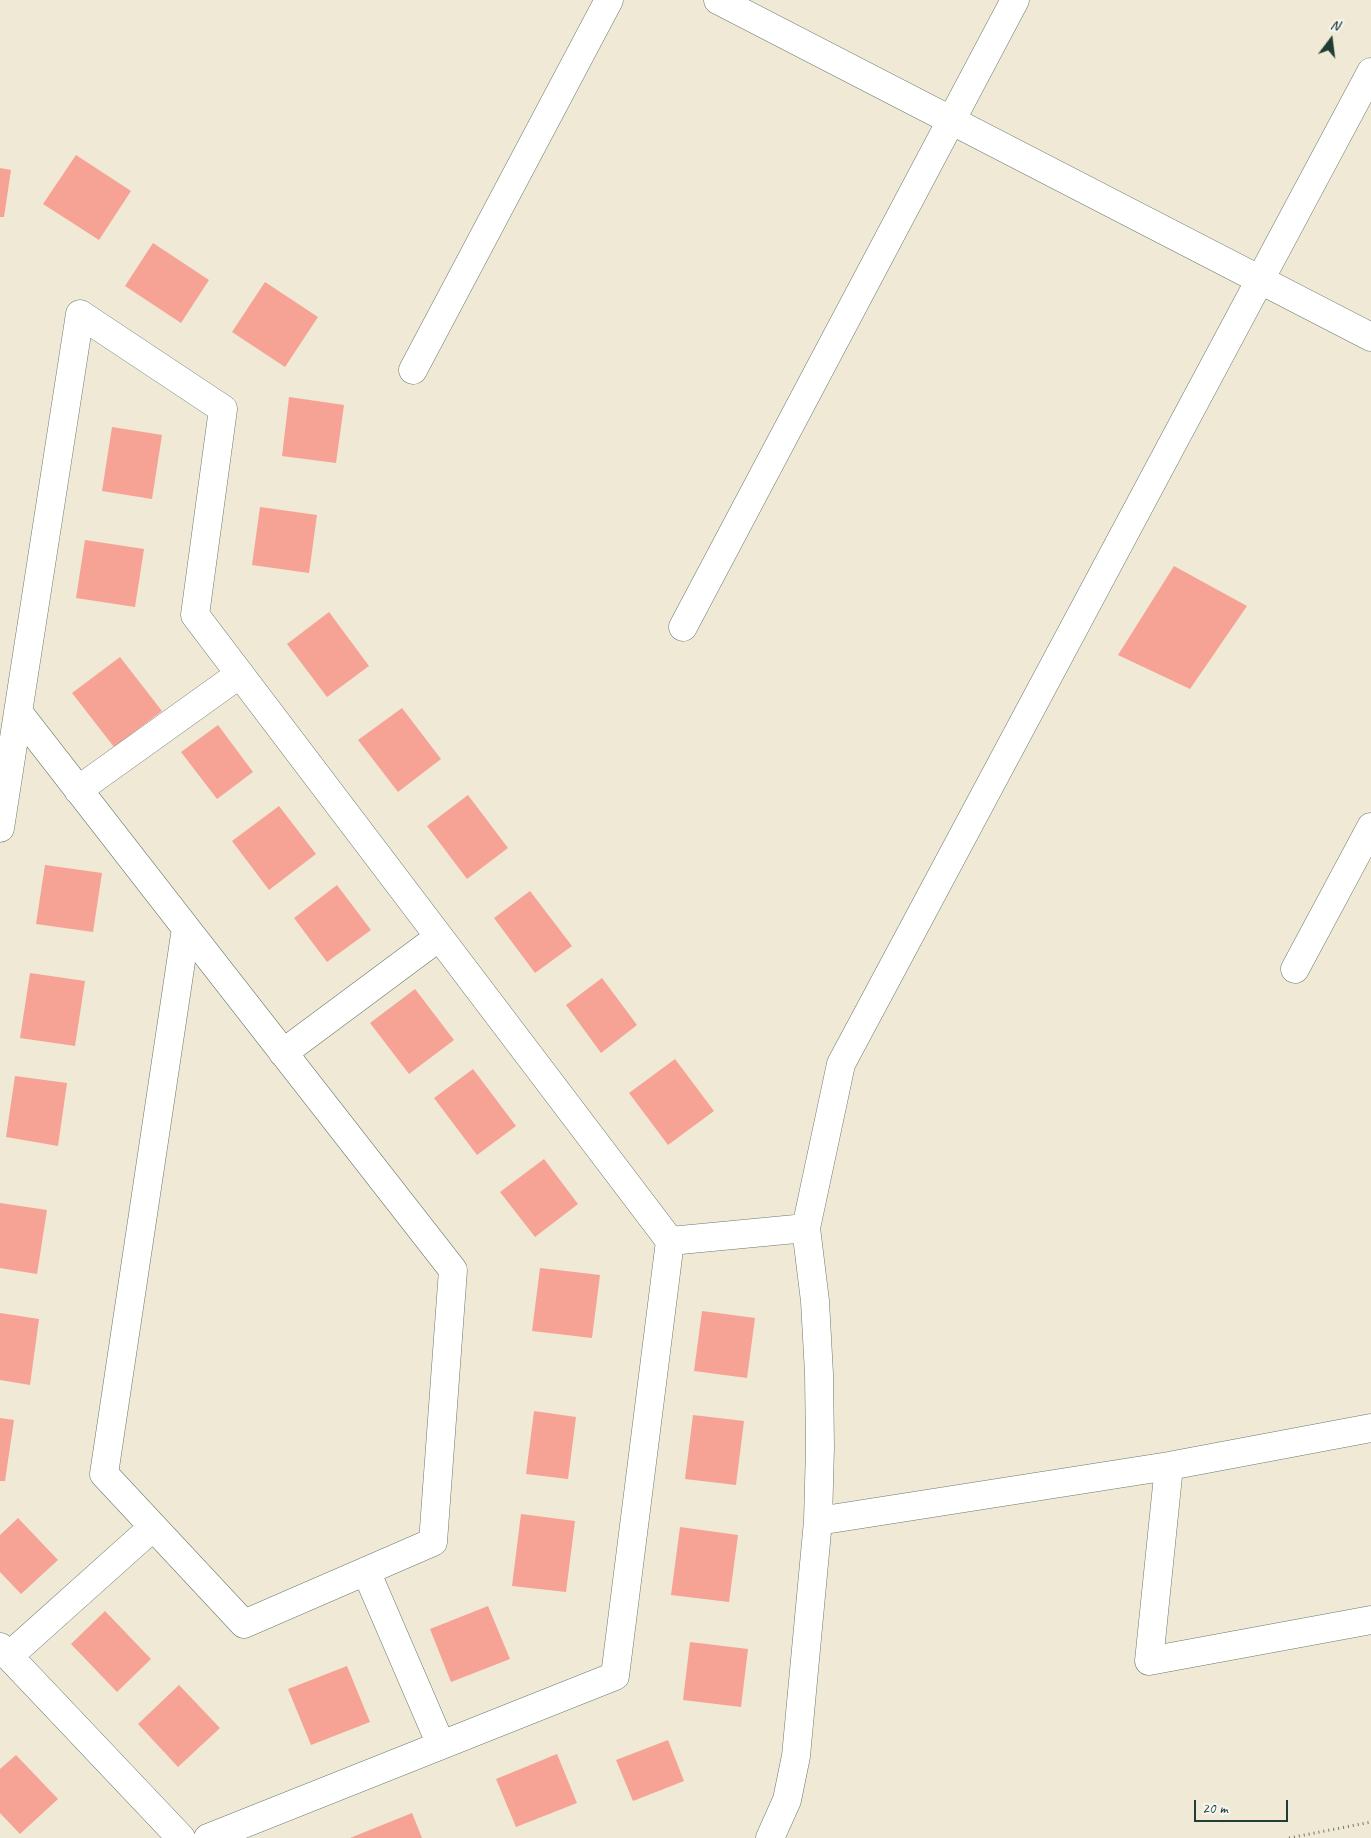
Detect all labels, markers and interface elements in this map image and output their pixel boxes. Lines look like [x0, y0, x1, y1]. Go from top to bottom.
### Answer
north arrow [1306, 15, 1356, 65]
text: N [1329, 16, 1341, 34]
scale bar [1196, 1790, 1290, 1822]
text: 20 m [1202, 1799, 1228, 1818]

